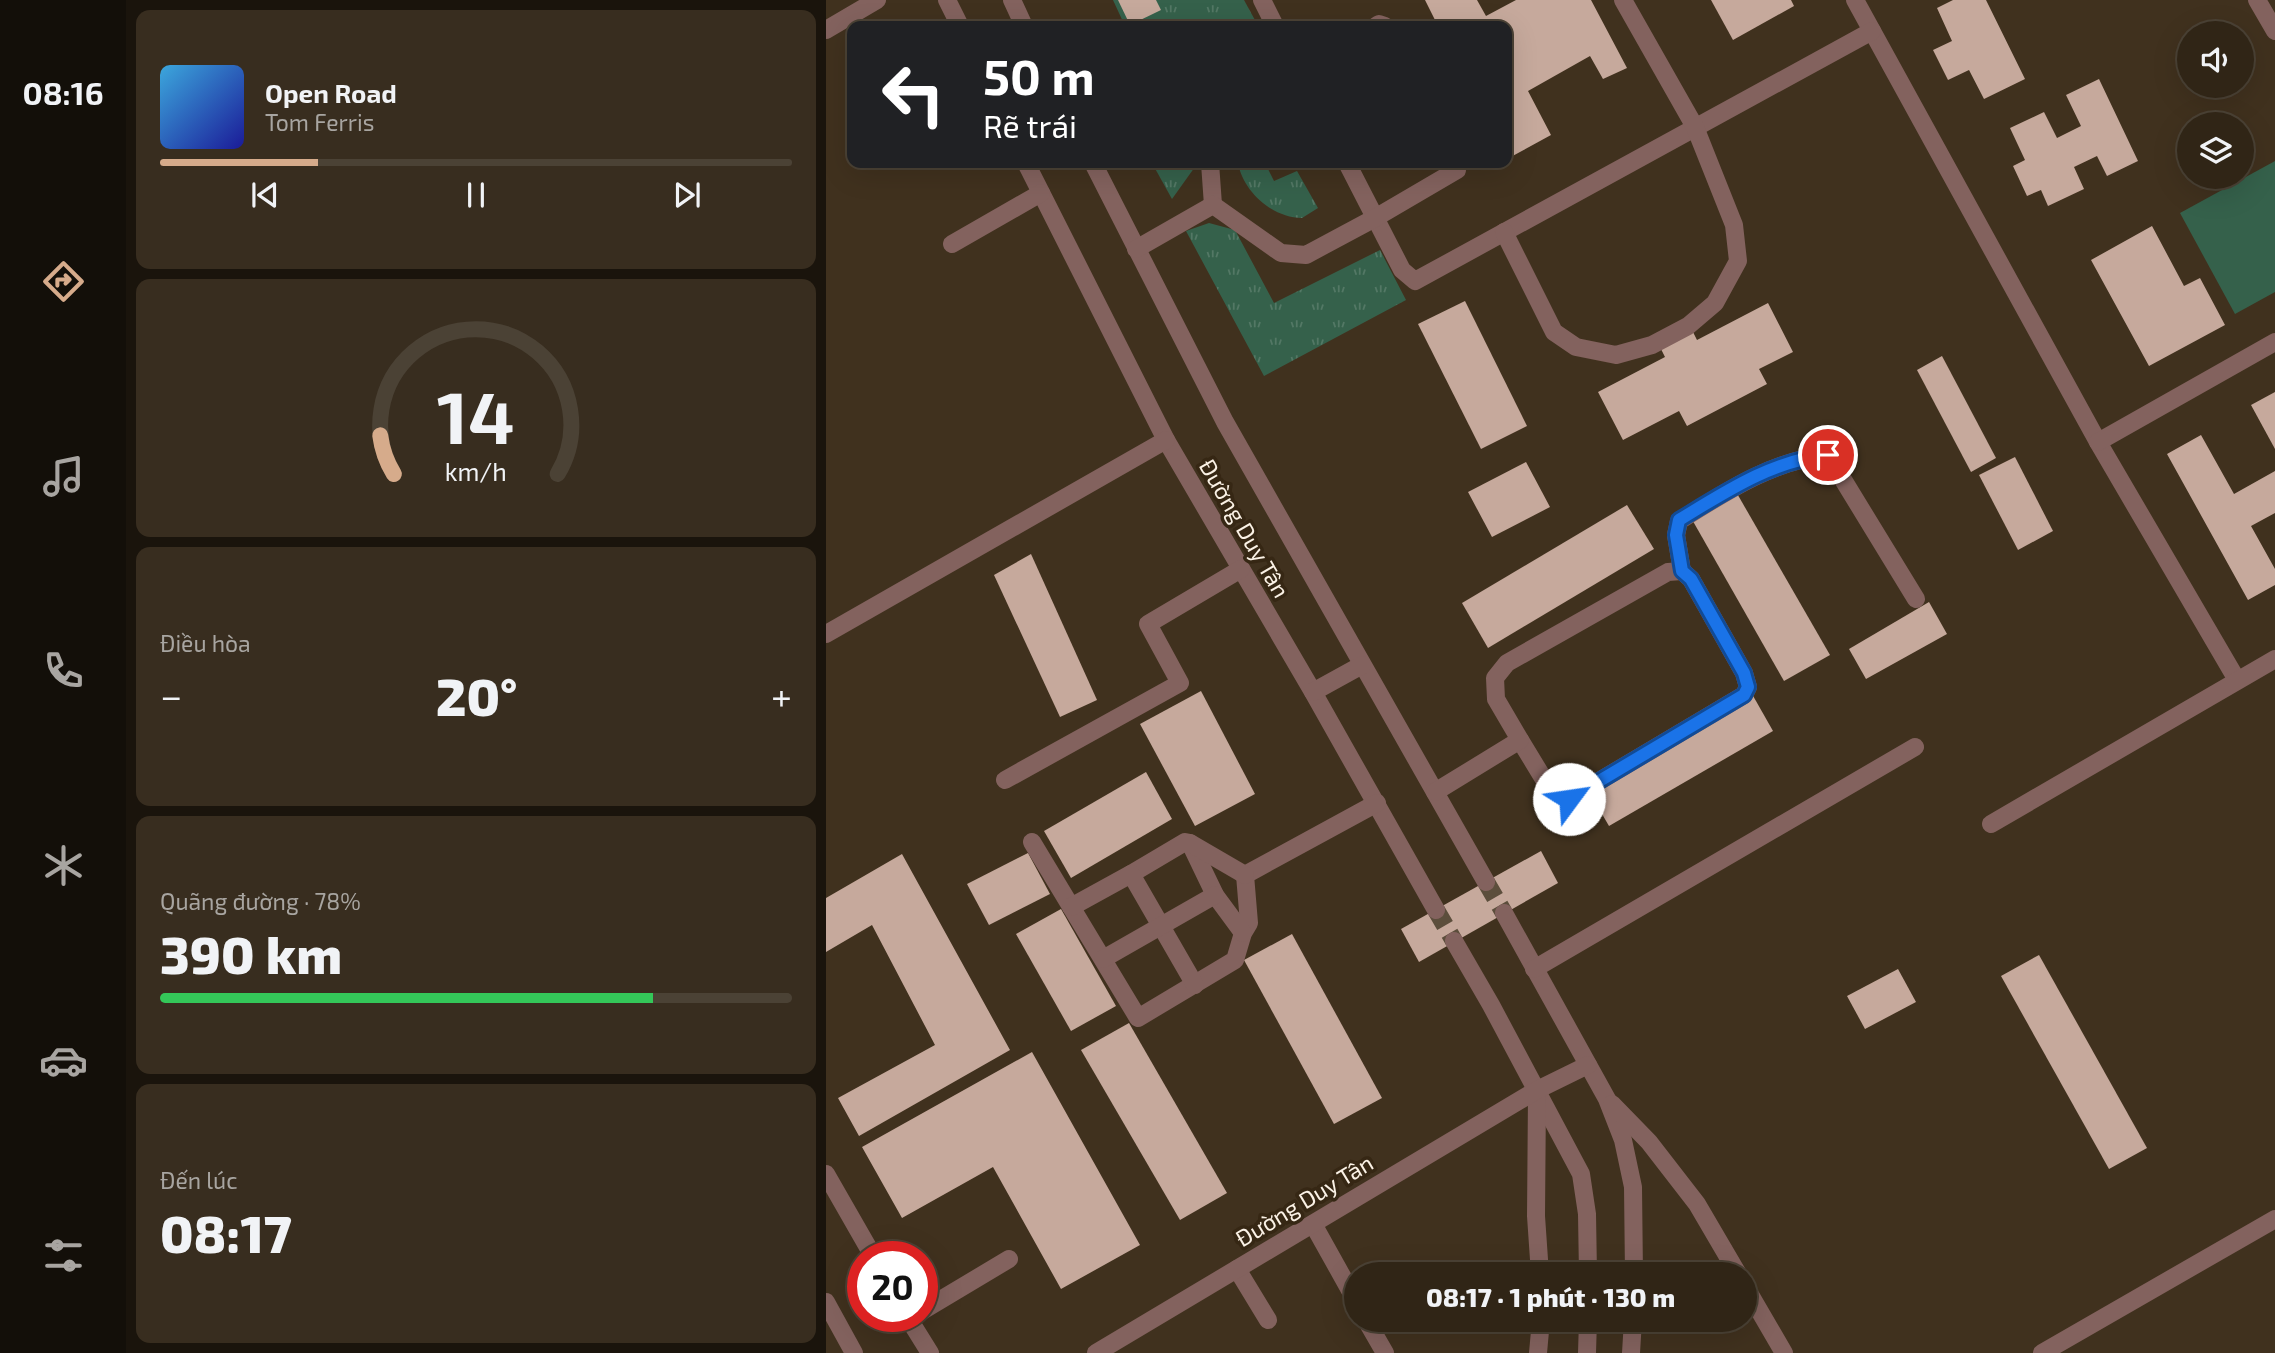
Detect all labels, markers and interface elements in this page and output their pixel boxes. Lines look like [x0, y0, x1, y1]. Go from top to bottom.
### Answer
map controls [2177, 21, 2254, 189]
button: sound [2177, 21, 2254, 98]
text: 50 m [983, 46, 1095, 105]
icon: left [868, 49, 959, 140]
text: 08:16 [22, 73, 104, 111]
text: Open Road [265, 77, 397, 108]
text: Rẽ trái [983, 106, 1077, 144]
text: Tom Ferris [265, 108, 374, 136]
button: layers [2177, 112, 2254, 189]
icon: previous [246, 176, 284, 214]
icon: pause [457, 176, 495, 214]
icon: next [668, 176, 706, 214]
icon: directions [39, 257, 88, 306]
text: 14 [437, 371, 515, 459]
pin [1798, 425, 1858, 485]
icon: arrive [1809, 436, 1847, 474]
icon: music [39, 452, 88, 501]
street label: Đường Duy Tân [1194, 454, 1296, 602]
text: km/h [445, 456, 507, 486]
text: Điều hòa [160, 629, 251, 657]
icon: phone [39, 646, 88, 695]
text: 20° [436, 664, 517, 726]
text: − [160, 672, 182, 718]
text: + [771, 672, 792, 718]
position arrow [1532, 762, 1606, 836]
icon: climate [39, 841, 88, 890]
text: Quãng đường · 78% [160, 887, 361, 915]
text: 390 km [160, 922, 342, 984]
icon: car [39, 1036, 88, 1085]
street label: Đường Duy Tân [1230, 1148, 1378, 1252]
text: Đến lúc [160, 1166, 237, 1194]
text: 08:17 [160, 1201, 292, 1263]
icon: filters [39, 1231, 88, 1280]
speed limit sign: 20 [847, 1241, 938, 1332]
text: 08:17 · 1 phút · 130 m [1426, 1281, 1675, 1312]

